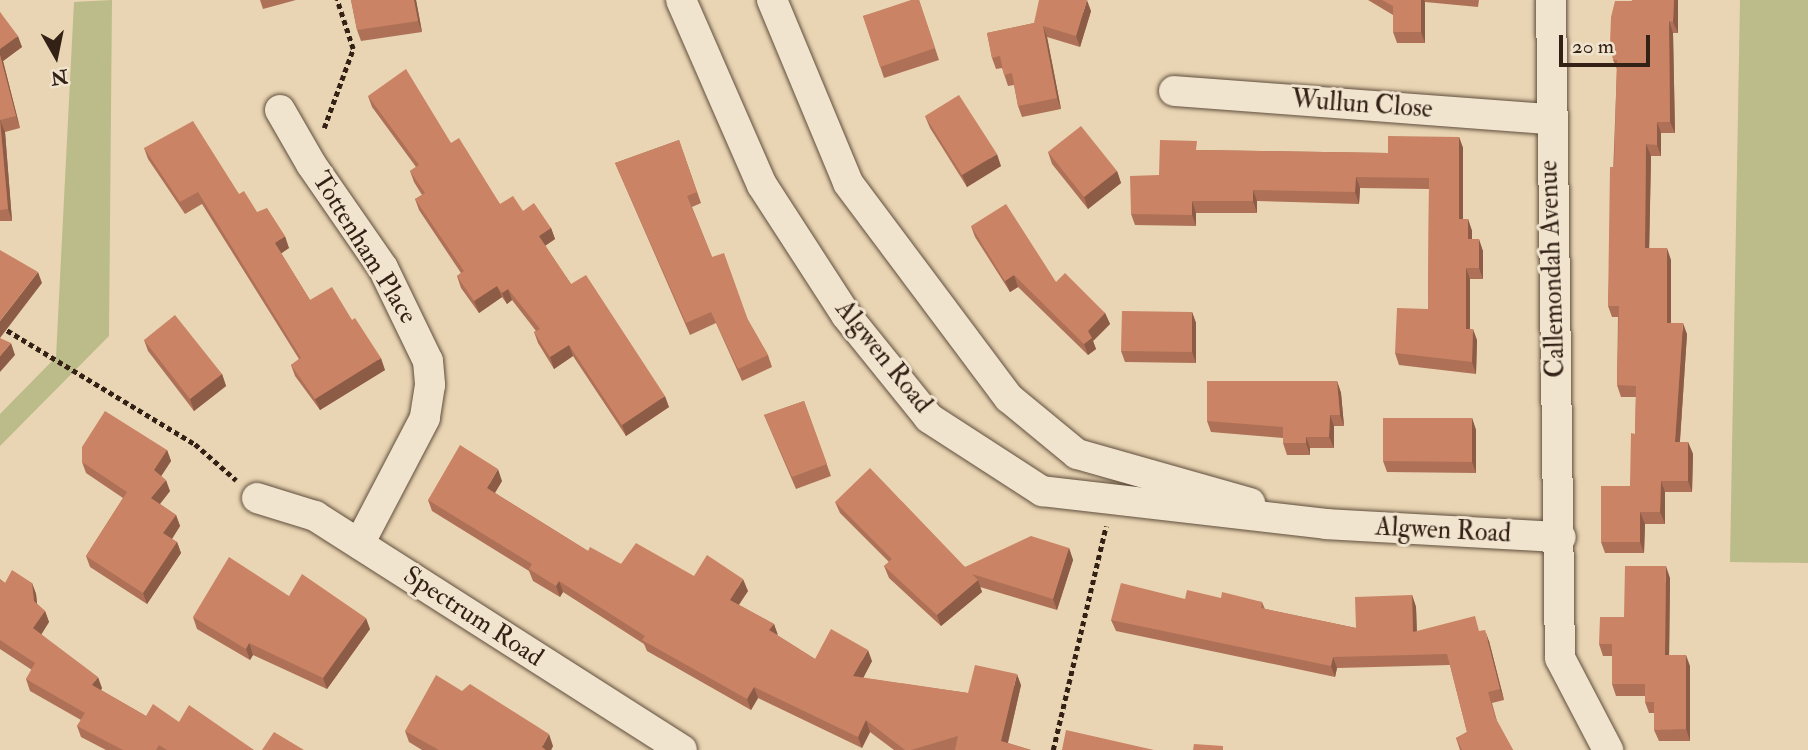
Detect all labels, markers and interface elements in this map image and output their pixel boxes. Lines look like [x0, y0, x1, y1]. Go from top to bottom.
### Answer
north arrow [21, 21, 91, 91]
scale bar [1563, 21, 1654, 65]
text: 20 m [1572, 33, 1614, 60]
text: N [49, 64, 70, 90]
street label: Wullun Close [1290, 85, 1434, 125]
street label: Callemondah Avenue [1534, 160, 1572, 378]
street label: Tottenham Place [305, 166, 423, 330]
street label: Algwen Road [828, 294, 938, 420]
street label: Algwen Road [1374, 512, 1512, 550]
street label: Spectrum Road [397, 560, 549, 674]

